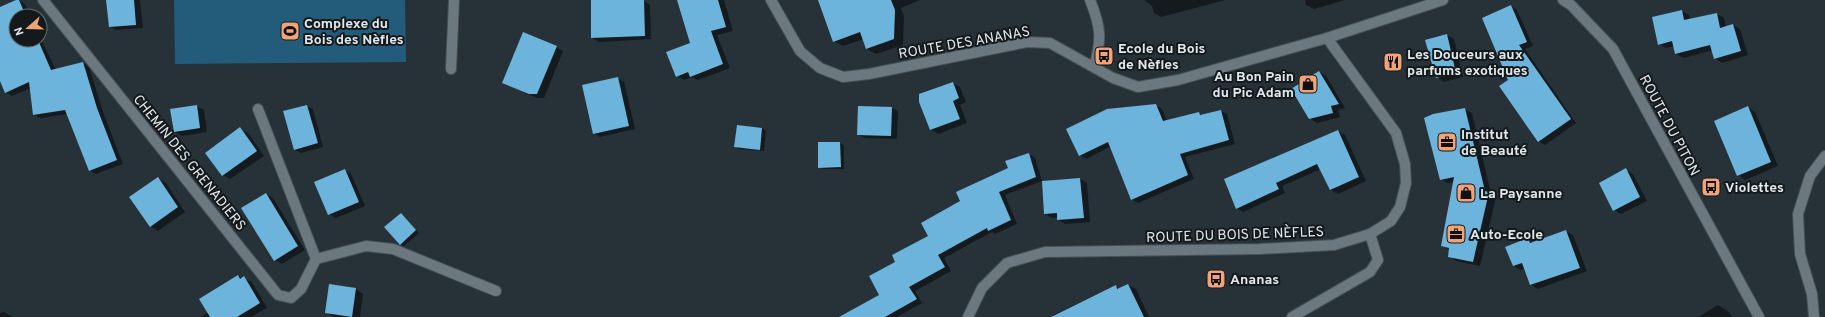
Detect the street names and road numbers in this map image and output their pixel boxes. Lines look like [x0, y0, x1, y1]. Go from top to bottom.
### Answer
street label: ROUTE DES ANANAS [897, 24, 1031, 63]
street label: ROUTE DU PITON [1635, 72, 1702, 179]
street label: CHEMIN DES GRENADIERS [129, 92, 249, 234]
street label: ROUTE DU BOIS DE NÈFLES [1146, 223, 1324, 247]

